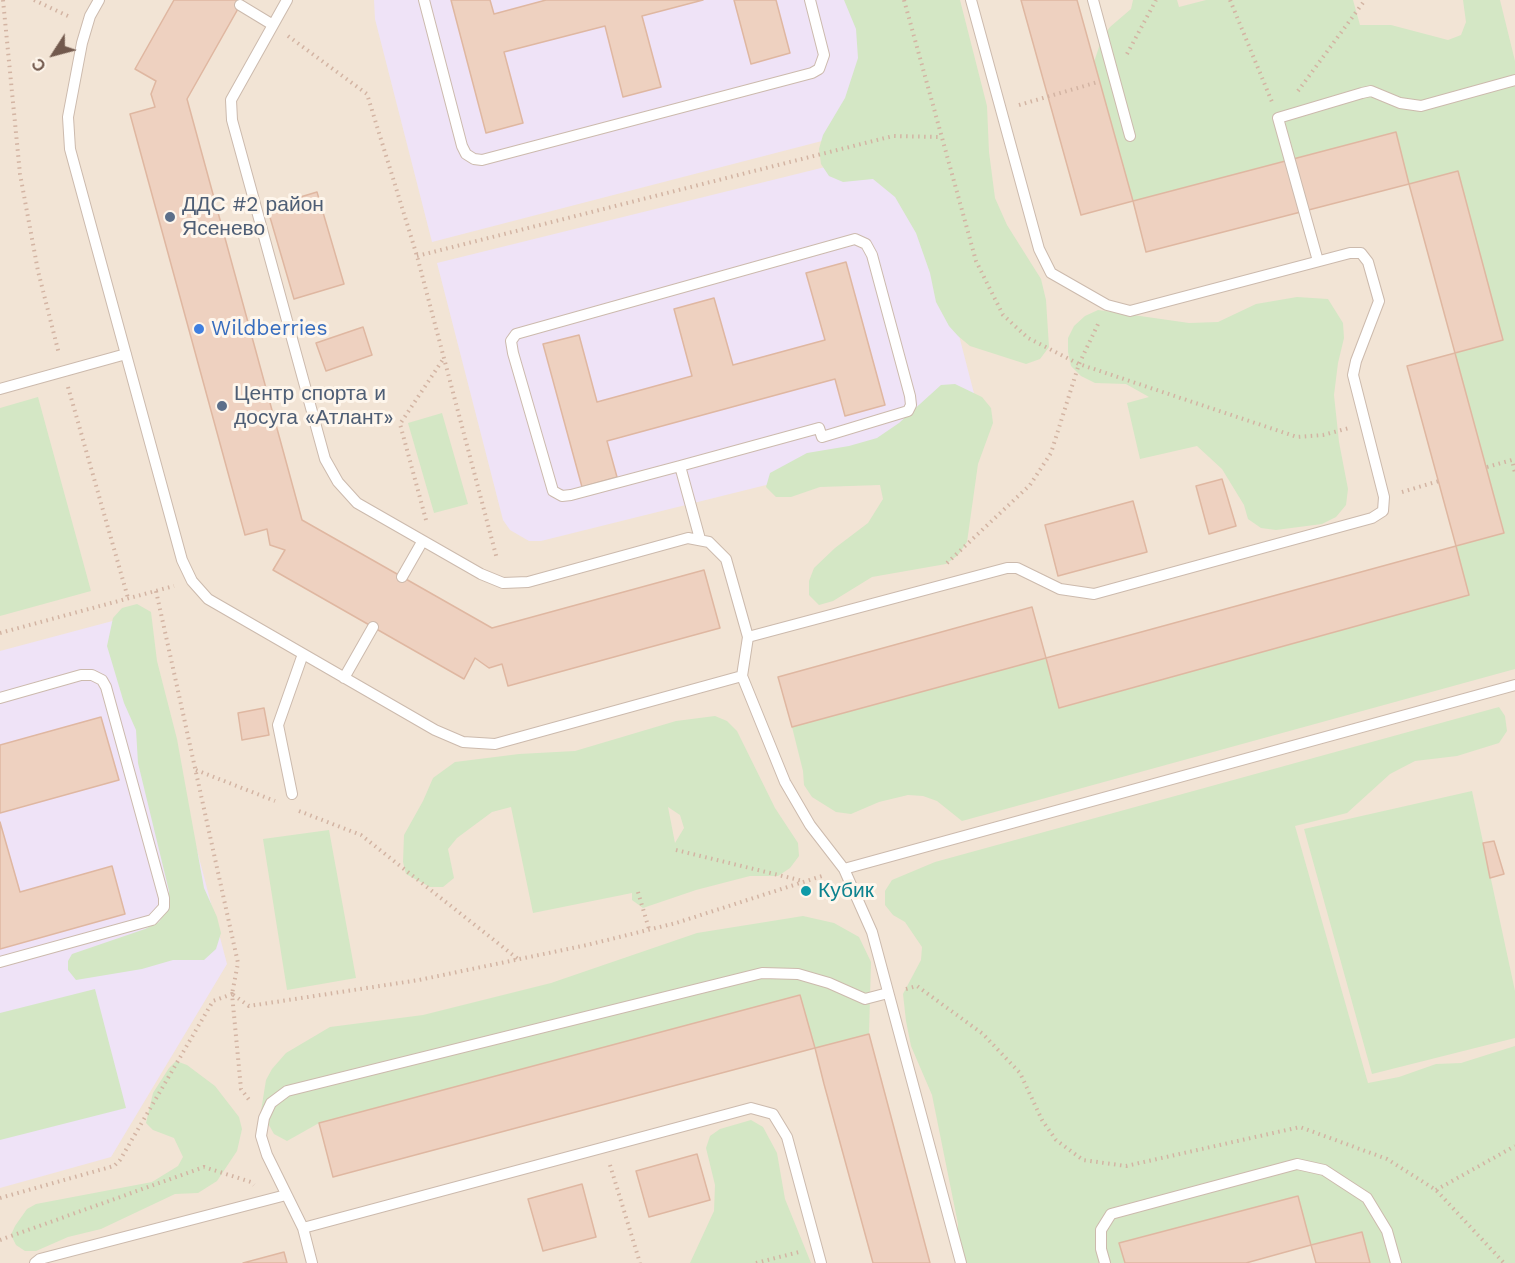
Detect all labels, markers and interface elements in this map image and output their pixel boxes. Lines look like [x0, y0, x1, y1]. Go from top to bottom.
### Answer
north arrow [24, 24, 84, 84]
text: С [28, 55, 50, 75]
place label: ДДС #2 район Ясенево [182, 192, 324, 242]
marker: ДДС #2 район Ясенево [163, 210, 177, 224]
place label: Wildberries [211, 316, 328, 342]
marker: Wildberries [192, 322, 206, 336]
place label: Центр спорта и досуга «Атлант» [234, 381, 394, 431]
marker: Центр спорта и досуга «Атлант» [215, 399, 229, 413]
place label: Кубик [818, 878, 874, 904]
marker: Кубик [799, 884, 813, 898]

